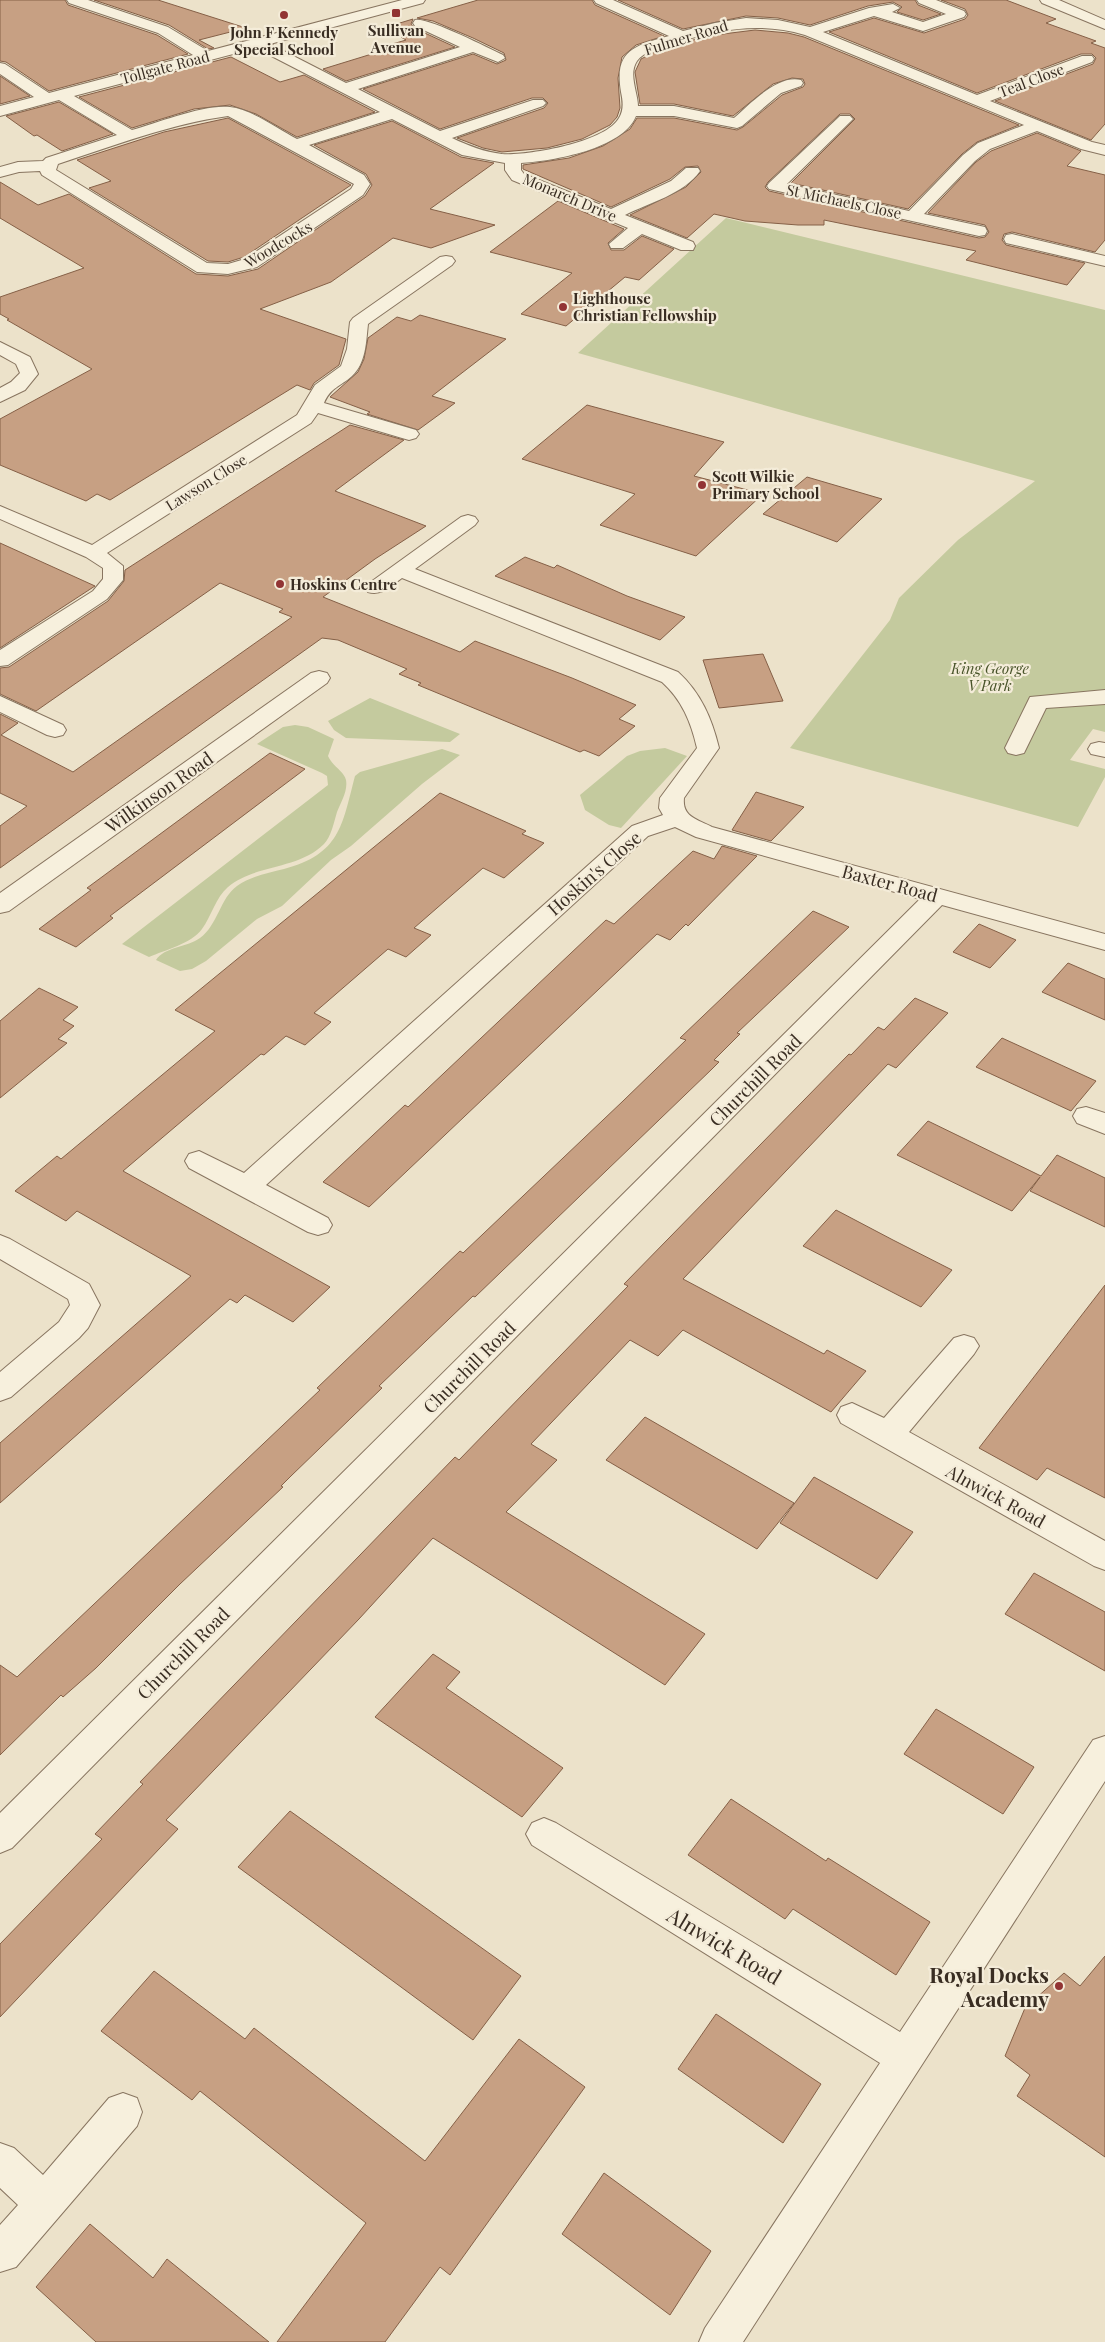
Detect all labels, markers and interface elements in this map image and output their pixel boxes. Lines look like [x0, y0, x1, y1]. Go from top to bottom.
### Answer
marker: Sullivan Avenue [390, 7, 402, 19]
marker: John F Kennedy Special School [278, 9, 290, 21]
street label: Fulmer Road [642, 15, 731, 59]
place label: Sullivan Avenue [368, 20, 425, 57]
place label: John F Kennedy Special School [229, 22, 338, 59]
street label: Tollgate Road [118, 45, 212, 88]
street label: Teal Close [995, 58, 1067, 102]
street label: Monarch Drive [520, 168, 620, 226]
street label: St Michaels Close [785, 179, 903, 223]
street label: Woodcocks [240, 216, 315, 273]
place label: Lighthouse Christian Fellowship [573, 288, 717, 325]
marker: Lighthouse Christian Fellowship [557, 301, 569, 313]
street label: Lawson Close [162, 449, 250, 515]
place label: Scott Wilkie Primary School [712, 466, 820, 503]
marker: Scott Wilkie Primary School [696, 479, 708, 491]
place label: Hoskins Centre [290, 574, 398, 594]
marker: Hoskins Centre [274, 578, 286, 590]
park label: King George V Park [950, 658, 1029, 695]
street label: Wilkinson Road [100, 746, 218, 839]
street label: Hoskin's Close [542, 826, 646, 920]
street label: Baxter Road [840, 859, 941, 907]
street label: Churchill Road [704, 1028, 807, 1131]
street label: Churchill Road [418, 1315, 521, 1418]
street label: Alnwick Road [941, 1458, 1050, 1533]
street label: Churchill Road [132, 1601, 235, 1704]
street label: Alnwick Road [662, 1899, 787, 1990]
place label: Royal Docks Academy [929, 1960, 1049, 2012]
marker: Royal Docks Academy [1053, 1980, 1065, 1992]

